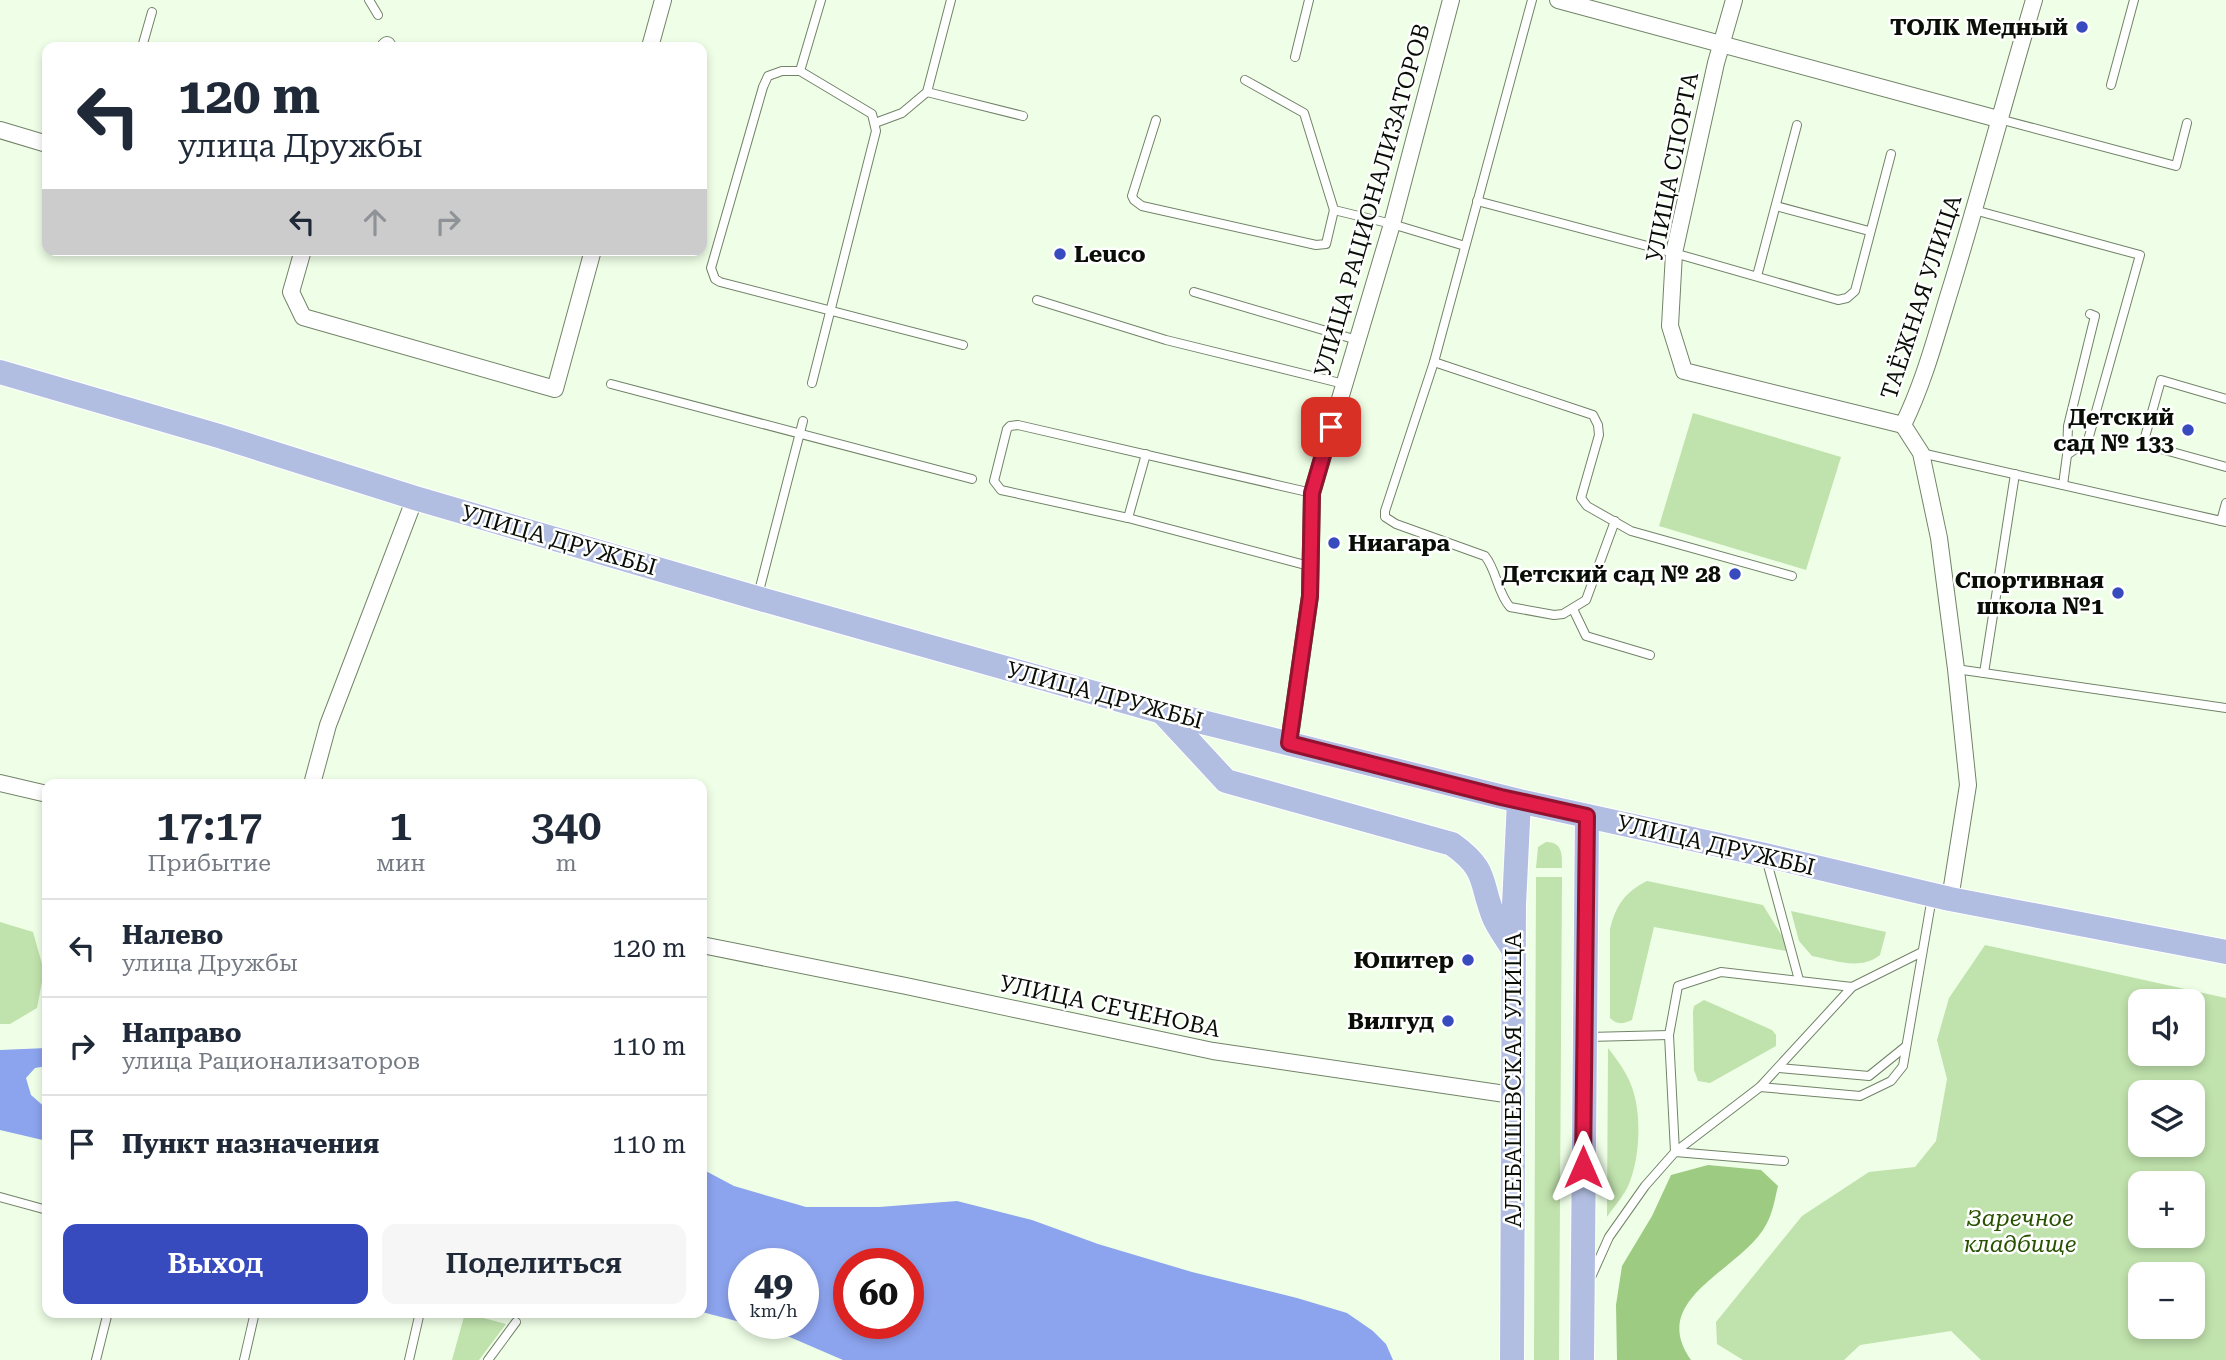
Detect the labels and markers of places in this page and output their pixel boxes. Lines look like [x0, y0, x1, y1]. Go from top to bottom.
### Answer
place label: ТОЛК Медный [1890, 14, 2068, 41]
marker: ТОЛК Медный [2074, 19, 2090, 35]
place label: Leuco [1074, 241, 1146, 268]
marker: Leuco [1052, 246, 1068, 262]
pin [1301, 397, 1361, 457]
place label: Детский сад № 133 [2053, 404, 2174, 457]
marker: Детский сад № 133 [2180, 422, 2196, 438]
place label: Ниагара [1348, 530, 1451, 557]
marker: Ниагара [1326, 535, 1342, 551]
place label: Детский сад № 28 [1501, 561, 1721, 588]
marker: Детский сад № 28 [1727, 566, 1743, 582]
place label: Спортивная школа №1 [1955, 567, 2104, 620]
marker: Спортивная школа №1 [2110, 585, 2126, 601]
place label: Юпитер [1354, 947, 1454, 974]
marker: Юпитер [1460, 952, 1476, 968]
place label: Вилгуд [1348, 1008, 1434, 1035]
marker: Вилгуд [1440, 1013, 1456, 1029]

